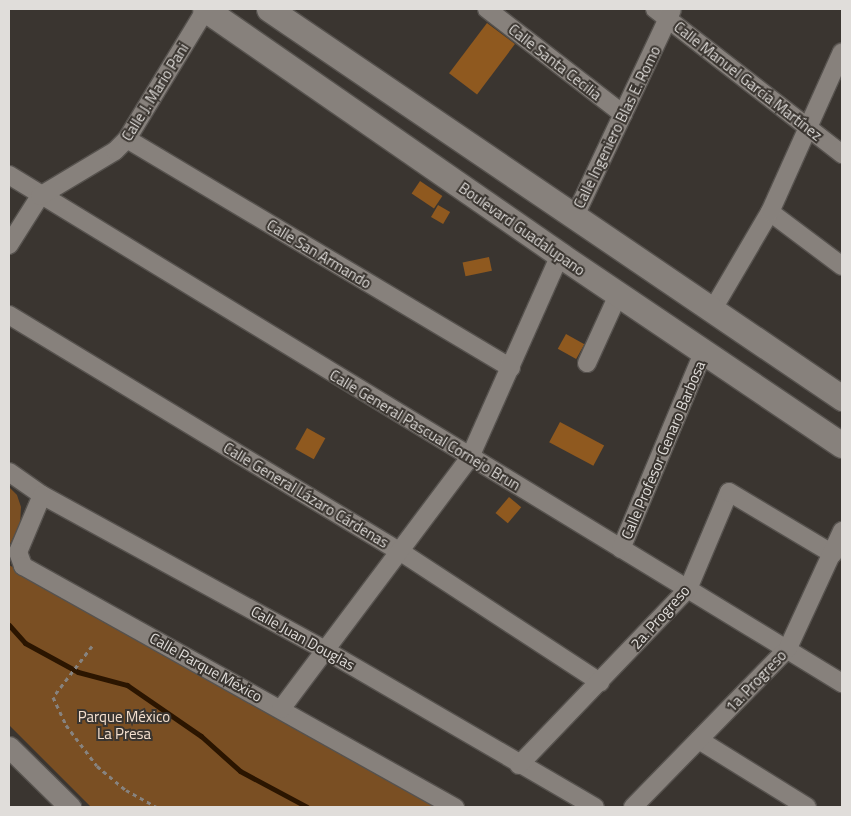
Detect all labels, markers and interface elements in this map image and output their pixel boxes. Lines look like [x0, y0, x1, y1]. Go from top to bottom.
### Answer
street label: Calle Manuel García Martínez [670, 18, 826, 144]
street label: Calle Santa Cecilia [505, 20, 605, 104]
street label: Calle J. Mario Pani [118, 40, 192, 144]
street label: Calle Ingeniero Blas E. Romo [570, 43, 664, 211]
street label: Boulevard Guadalupano [455, 179, 589, 279]
street label: Calle San Armando [264, 216, 374, 292]
street label: Calle Profesor Genaro Barbosa [617, 358, 709, 542]
street label: Calle General Pascual Cornejo Brun [326, 366, 524, 494]
street label: Calle General Lázaro Cárdenas [220, 439, 392, 551]
street label: 2a. Progreso [627, 581, 693, 653]
street label: Calle Juan Douglas [248, 602, 358, 674]
street label: Calle Parque México [147, 629, 265, 705]
street label: 1a. Progreso [722, 646, 790, 716]
park label: Parque México La Presa [78, 707, 170, 742]

